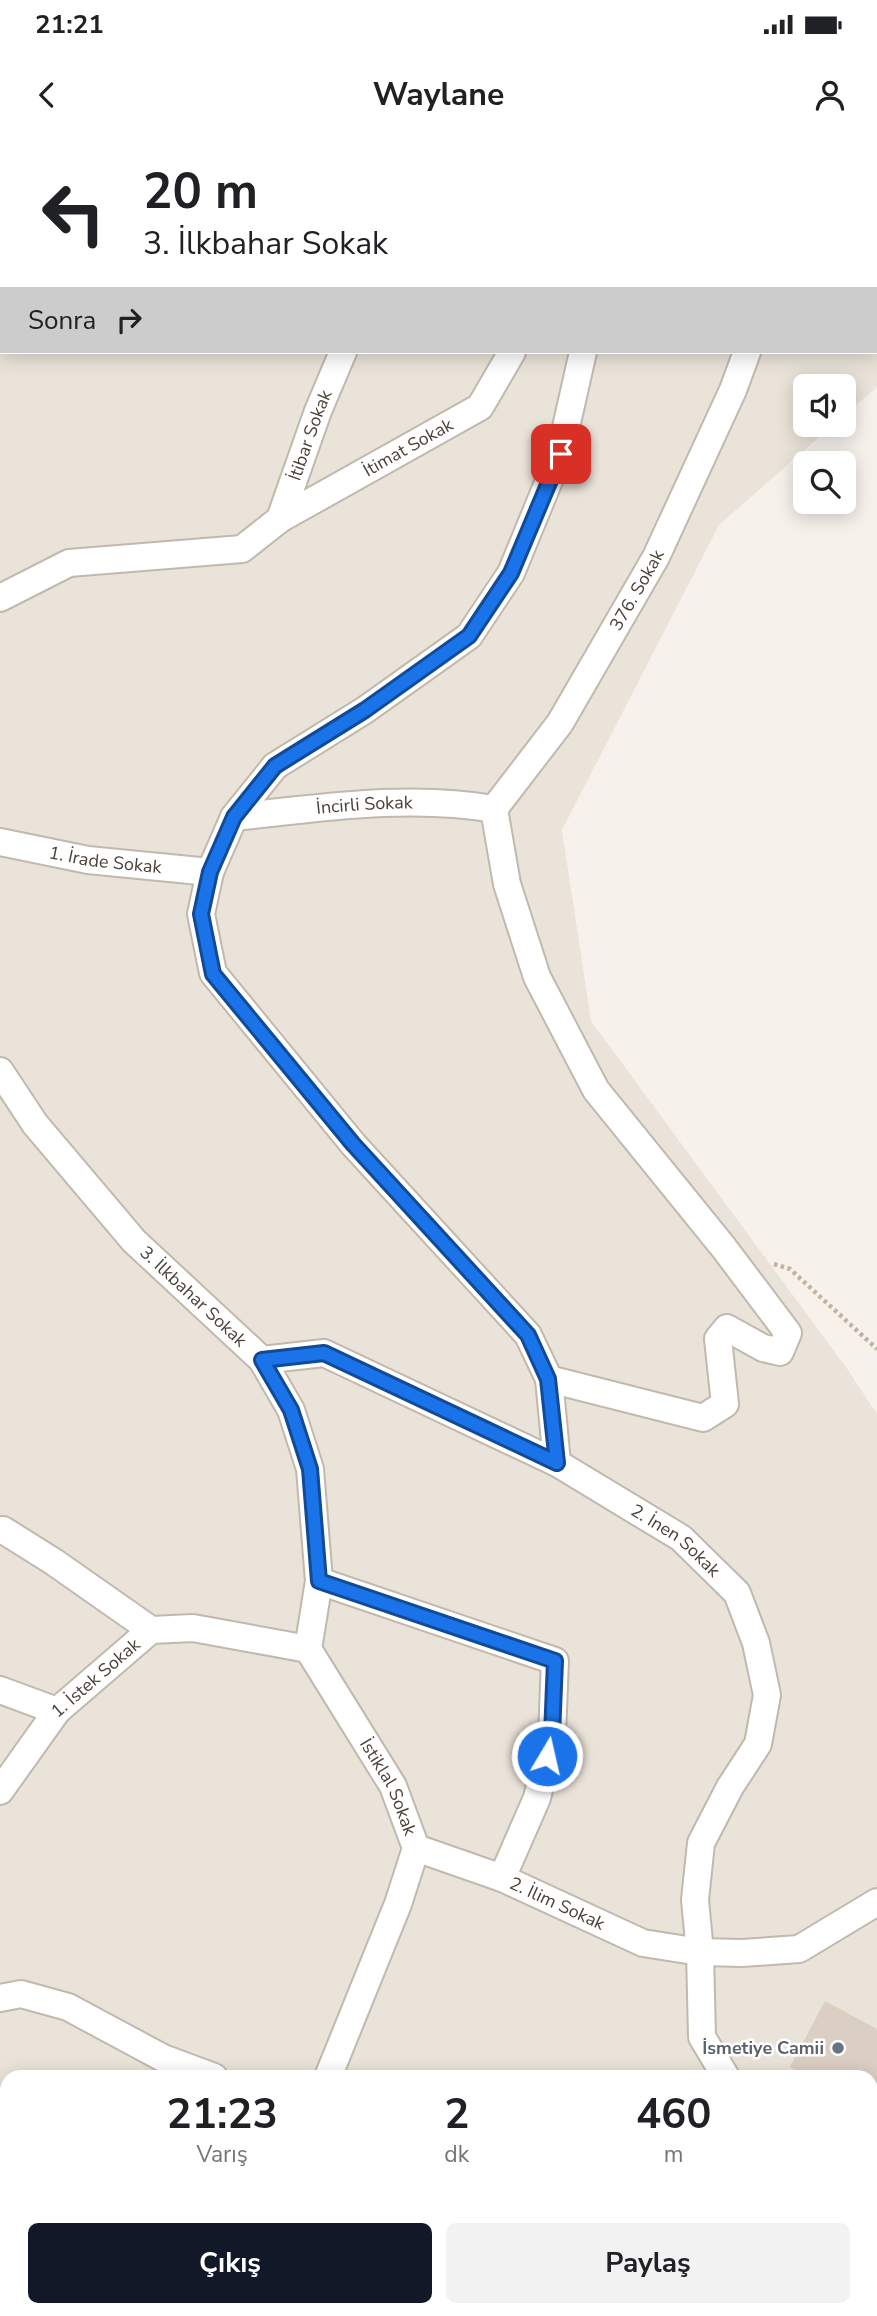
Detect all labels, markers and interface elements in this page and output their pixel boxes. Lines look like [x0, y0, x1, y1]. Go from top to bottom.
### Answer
text: 21:21 [35, 7, 104, 42]
text: Waylane [373, 73, 504, 116]
icon: back [28, 76, 66, 114]
icon: person [811, 76, 849, 114]
text: 20 m [143, 158, 258, 225]
icon: left [28, 168, 119, 259]
text: 3. İlkbahar Sokak [143, 222, 388, 265]
icon: right [110, 301, 148, 339]
text: Sonra [28, 303, 96, 338]
map controls [793, 374, 856, 514]
button: sound [793, 374, 856, 437]
street label: İtibar Sokak [282, 385, 338, 484]
street label: İtimat Sokak [359, 412, 458, 482]
pin [531, 424, 591, 484]
icon: arrive [542, 435, 580, 473]
button: search [793, 451, 856, 514]
street label: 376. Sokak [604, 545, 670, 635]
street label: İncirli Sokak [315, 790, 414, 820]
street label: 1. İrade Sokak [47, 840, 164, 879]
street label: 3. İlkbahar Sokak [135, 1241, 253, 1353]
street label: 2. İnen Sokak [626, 1498, 726, 1583]
street label: 1. İstek Sokak [46, 1632, 146, 1723]
position arrow [510, 1719, 584, 1793]
street label: İstiklal Sokak [354, 1734, 423, 1840]
street label: 2. İlim Sokak [506, 1871, 610, 1936]
place label: İsmetiye Camii [702, 2036, 824, 2060]
marker: İsmetiye Camii [830, 2040, 846, 2056]
text: 21:23 [166, 2086, 278, 2143]
text: 2 [444, 2086, 469, 2143]
text: 460 [636, 2086, 711, 2143]
text: Varış [196, 2139, 248, 2170]
text: dk [444, 2139, 469, 2170]
text: m [664, 2139, 684, 2170]
button: Çıkış [28, 2223, 432, 2303]
button: Paylaş [446, 2223, 850, 2303]

